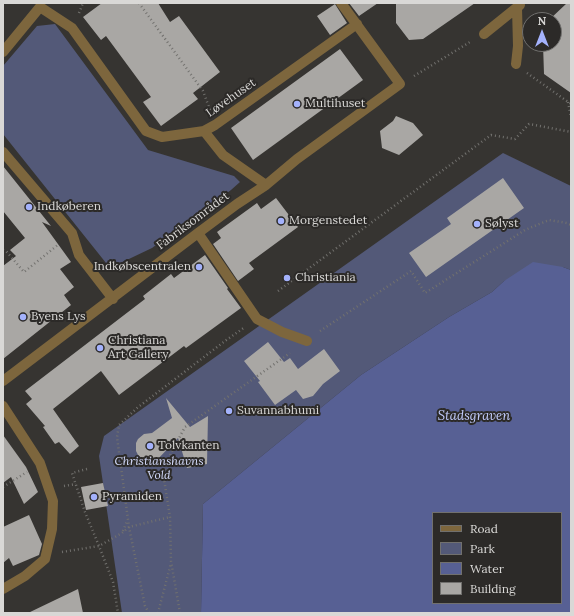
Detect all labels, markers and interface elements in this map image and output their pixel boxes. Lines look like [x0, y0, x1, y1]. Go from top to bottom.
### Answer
north arrow [522, 12, 562, 52]
text: N [538, 14, 546, 28]
street label: Løvehuset [203, 76, 259, 120]
place label: Multihuset [305, 97, 365, 111]
marker: Multihuset [292, 99, 302, 109]
street label: Fabriksområdet [154, 189, 232, 253]
place label: Indkøberen [37, 200, 101, 214]
marker: Indkøberen [24, 202, 34, 212]
place label: Morgenstedet [289, 214, 367, 228]
marker: Morgenstedet [276, 216, 286, 226]
place label: Sølyst [485, 217, 519, 231]
marker: Sølyst [472, 219, 482, 229]
place label: Indkøbscentralen [94, 260, 191, 274]
marker: Indkøbscentralen [194, 262, 204, 272]
place label: Christiania [295, 271, 356, 285]
marker: Christiania [282, 273, 292, 283]
place label: Byens Lys [31, 310, 86, 324]
marker: Byens Lys [18, 312, 28, 322]
place label: Christiana Art Gallery [108, 334, 169, 362]
marker: Christiana Art Gallery [95, 343, 105, 353]
place label: Suvannabhumi [237, 404, 319, 418]
marker: Suvannabhumi [224, 406, 234, 416]
water label: Stadsgraven [438, 408, 510, 424]
place label: Tolvkanten [158, 439, 220, 453]
marker: Tolvkanten [145, 441, 155, 451]
park label: Christianshavns Vold [114, 455, 204, 483]
place label: Pyramiden [102, 490, 162, 504]
marker: Pyramiden [89, 492, 99, 502]
legend [432, 512, 562, 604]
text: Road [470, 521, 498, 536]
text: Park [470, 541, 495, 556]
text: Water [470, 561, 504, 576]
text: Building [470, 581, 516, 596]

